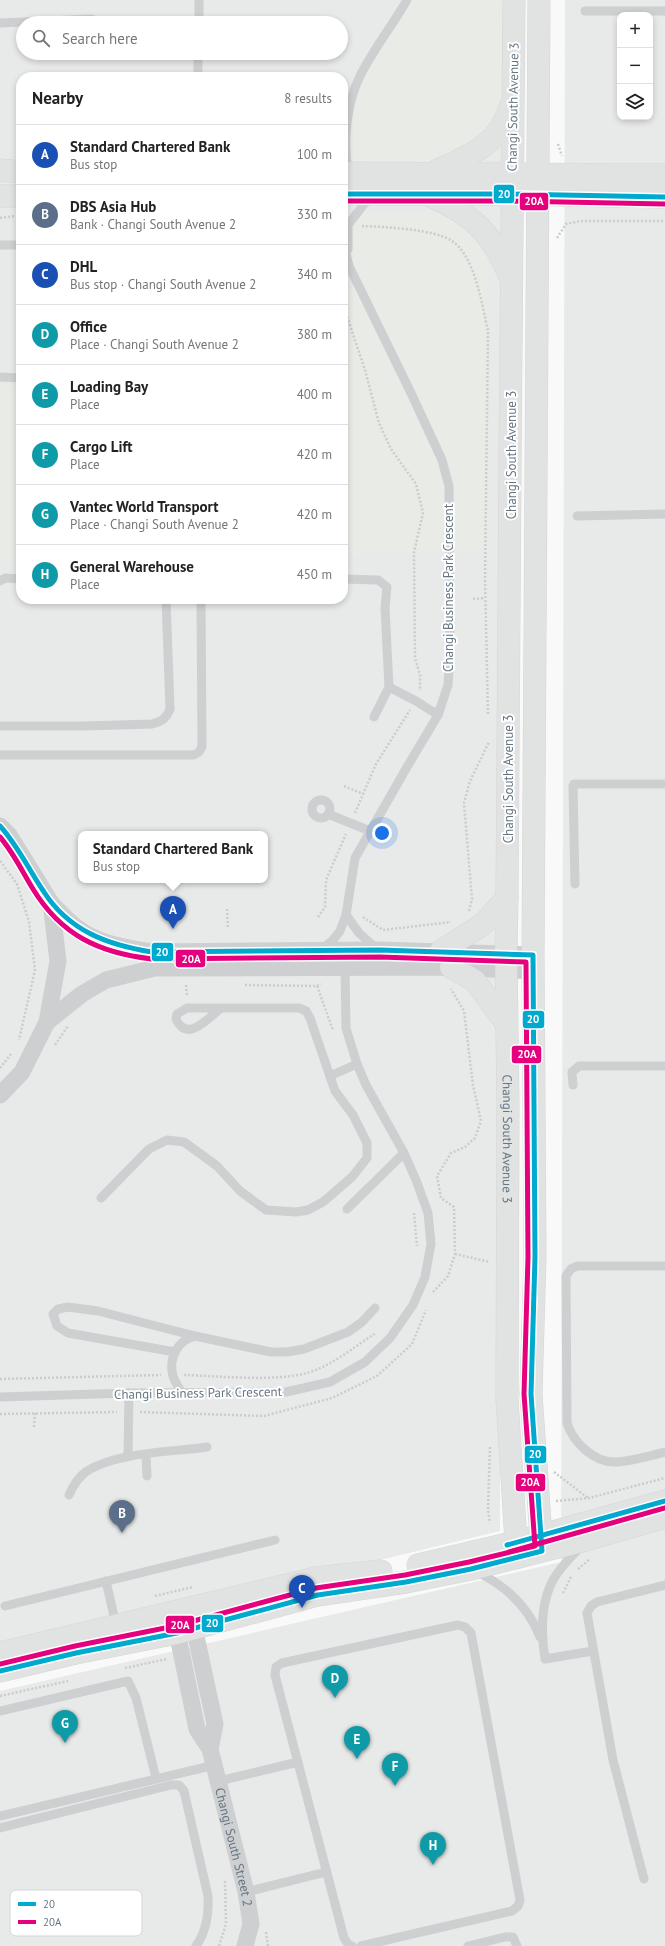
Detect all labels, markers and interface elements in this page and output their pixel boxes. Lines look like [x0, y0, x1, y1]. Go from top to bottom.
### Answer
map controls [617, 12, 653, 120]
button: + [617, 12, 653, 48]
search box [16, 16, 348, 60]
icon: search [30, 27, 52, 49]
text: Search here [62, 29, 138, 48]
street label: Changi South Avenue 3 [503, 43, 523, 171]
button: − [617, 48, 653, 84]
button: layers [617, 84, 653, 120]
text: Nearby [32, 87, 83, 109]
text: 8 results [284, 90, 332, 107]
text: Standard Chartered Bank [70, 137, 230, 156]
text: A [41, 146, 49, 163]
text: 100 m [297, 146, 332, 163]
text: Bus stop [70, 156, 117, 173]
line badge: 20 [493, 184, 515, 204]
text: 20 [498, 187, 510, 201]
line badge: 20A [519, 192, 549, 211]
text: 20A [524, 194, 544, 208]
text: DBS Asia Hub [70, 197, 156, 216]
text: B [41, 206, 49, 223]
text: 330 m [297, 206, 332, 223]
text: Bank · Changi South Avenue 2 [70, 216, 236, 233]
text: DHL [70, 257, 97, 276]
text: C [41, 266, 49, 283]
text: 340 m [297, 266, 332, 283]
text: Bus stop · Changi South Avenue 2 [70, 276, 256, 293]
text: Office [70, 317, 107, 336]
text: D [41, 326, 49, 343]
text: 380 m [297, 326, 332, 343]
text: Place · Changi South Avenue 2 [70, 336, 239, 353]
text: Loading Bay [70, 377, 148, 396]
text: E [42, 386, 48, 403]
text: 400 m [297, 386, 332, 403]
street label: Changi South Avenue 3 [503, 391, 520, 519]
text: Place [70, 396, 100, 413]
text: Cargo Lift [70, 437, 133, 456]
text: F [42, 446, 48, 463]
text: 420 m [297, 446, 332, 463]
text: Place [70, 456, 100, 473]
text: Vantec World Transport [70, 497, 219, 516]
street label: Changi Business Park Crescent [440, 503, 457, 672]
text: G [41, 506, 49, 523]
text: 420 m [297, 506, 332, 523]
text: Place · Changi South Avenue 2 [70, 516, 239, 533]
text: General Warehouse [70, 557, 194, 576]
text: H [41, 566, 49, 583]
text: 450 m [297, 566, 332, 583]
text: Place [70, 576, 100, 593]
street label: Changi South Avenue 3 [500, 715, 517, 843]
your location [372, 823, 392, 843]
popup [78, 831, 268, 883]
text: Standard Chartered Bank [93, 839, 253, 858]
text: Bus stop [93, 858, 140, 875]
pin: A [160, 896, 186, 929]
line badge: 20 [151, 942, 174, 962]
text: 20 [156, 945, 168, 959]
line badge: 20A [175, 949, 206, 968]
text: 20A [181, 952, 201, 966]
line badge: 20 [522, 1010, 545, 1029]
text: 20 [527, 1012, 539, 1026]
line badge: 20A [511, 1045, 542, 1064]
text: 20A [517, 1047, 537, 1061]
street label: Changi South Avenue 3 [499, 1074, 517, 1203]
street label: Changi Business Park Crescent [114, 1383, 283, 1403]
line badge: 20 [524, 1445, 547, 1464]
text: 20 [529, 1447, 541, 1461]
line badge: 20A [515, 1473, 546, 1492]
text: 20A [520, 1475, 540, 1489]
pin: B [109, 1500, 135, 1533]
pin: C [289, 1575, 315, 1608]
line badge: 20 [201, 1614, 224, 1633]
line badge: 20A [165, 1615, 195, 1634]
text: 20 [206, 1616, 218, 1630]
text: 20A [170, 1618, 190, 1632]
pin: D [322, 1665, 348, 1698]
pin: G [52, 1710, 78, 1743]
pin: E [344, 1726, 370, 1759]
pin: F [382, 1753, 408, 1786]
street label: Changi South Street 2 [212, 1786, 257, 1908]
pin: H [420, 1832, 446, 1865]
legend [10, 1890, 142, 1936]
text: 20 [43, 1897, 55, 1911]
text: 20A [43, 1915, 62, 1929]

